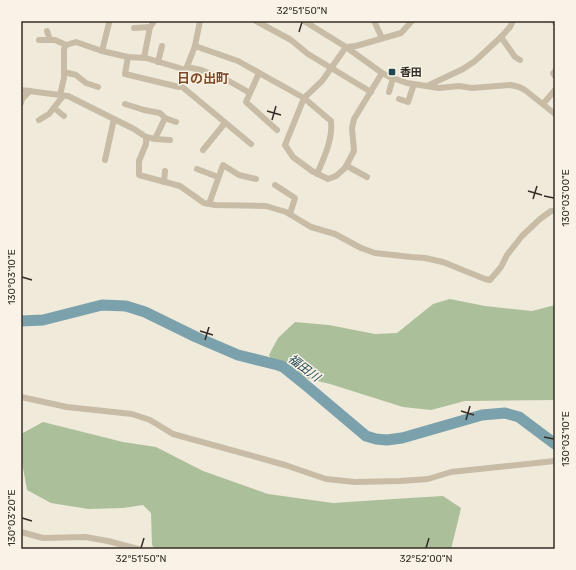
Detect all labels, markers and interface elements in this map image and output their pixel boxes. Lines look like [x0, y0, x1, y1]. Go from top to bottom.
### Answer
text: 32°51'50"N [277, 5, 328, 17]
place label: 香田 [400, 66, 422, 79]
marker: 香田 [387, 67, 397, 77]
district label: 日の出町 [177, 71, 229, 86]
text: 130°03'00"E [560, 169, 572, 227]
text: 130°03'10"E [6, 249, 18, 305]
water label: 福田川 [285, 352, 324, 386]
text: 130°03'10"E [560, 411, 572, 467]
text: 130°03'20"E [6, 489, 18, 547]
text: 32°51'50"N [116, 553, 167, 565]
text: 32°52'00"N [399, 553, 453, 565]

